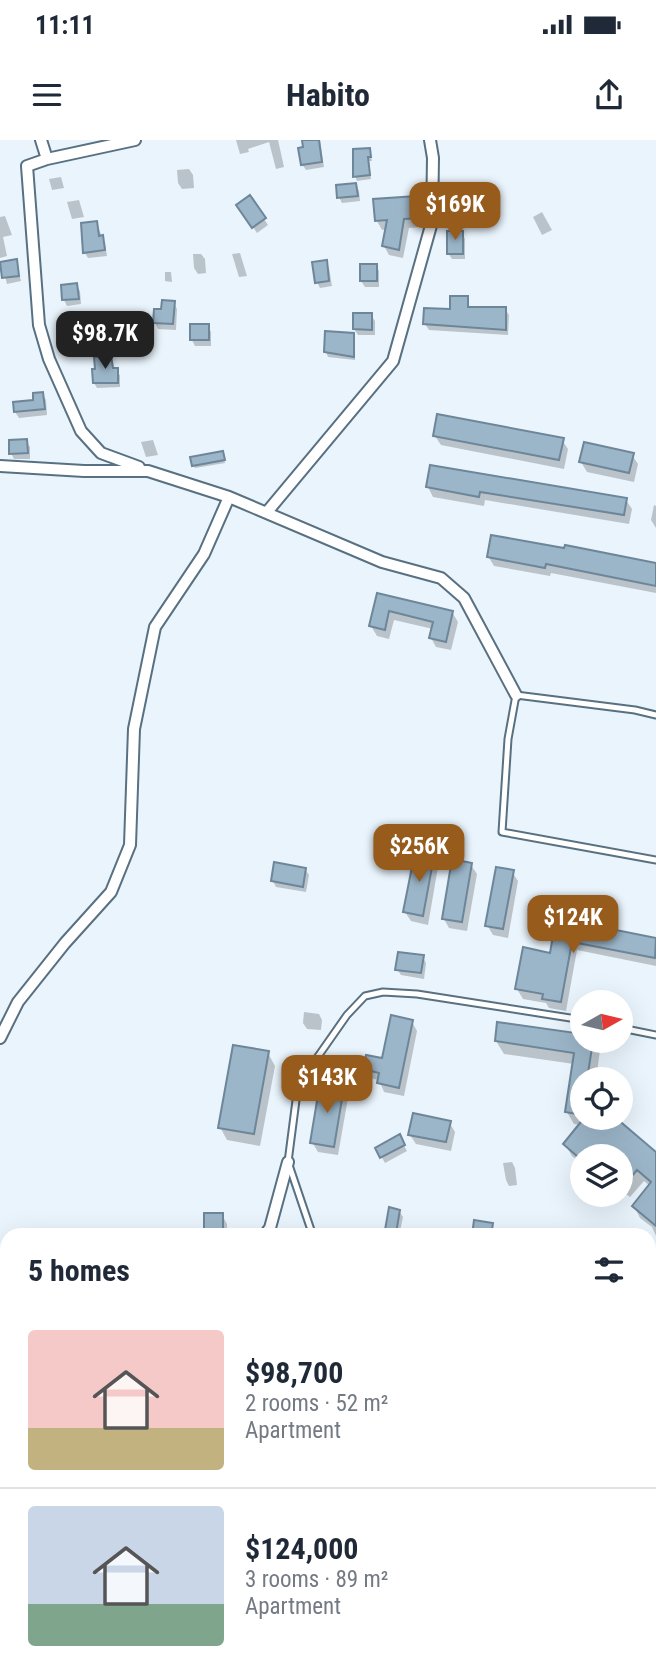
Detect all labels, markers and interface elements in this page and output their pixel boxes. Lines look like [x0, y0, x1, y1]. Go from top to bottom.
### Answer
text: 11:11 [35, 10, 95, 40]
icon: menu [28, 76, 66, 114]
text: Habito [286, 76, 370, 114]
icon: share [590, 76, 628, 114]
pin: $169K [406, 182, 504, 242]
text: $169K [425, 191, 485, 218]
pin: $98.7K [48, 312, 162, 371]
text: $98.7K [72, 320, 138, 347]
pin: $256K [370, 824, 468, 884]
text: $256K [389, 833, 449, 860]
pin: $124K [524, 896, 622, 955]
text: $124K [543, 904, 603, 931]
north arrow [570, 990, 634, 1054]
map controls [570, 990, 633, 1207]
pin: $143K [278, 1056, 376, 1115]
text: $143K [297, 1064, 357, 1091]
button: locate [570, 1067, 633, 1130]
button: layers [570, 1144, 633, 1207]
icon: filters [590, 1251, 628, 1289]
text: 5 homes [28, 1253, 130, 1288]
text: $98,700 [245, 1355, 343, 1390]
icon: home [84, 1358, 168, 1442]
text: 2 rooms · 52 m² [245, 1390, 388, 1417]
text: Apartment [245, 1417, 341, 1444]
text: $124,000 [245, 1531, 358, 1566]
icon: home [84, 1534, 168, 1618]
text: 3 rooms · 89 m² [245, 1566, 388, 1593]
text: Apartment [245, 1593, 341, 1620]

